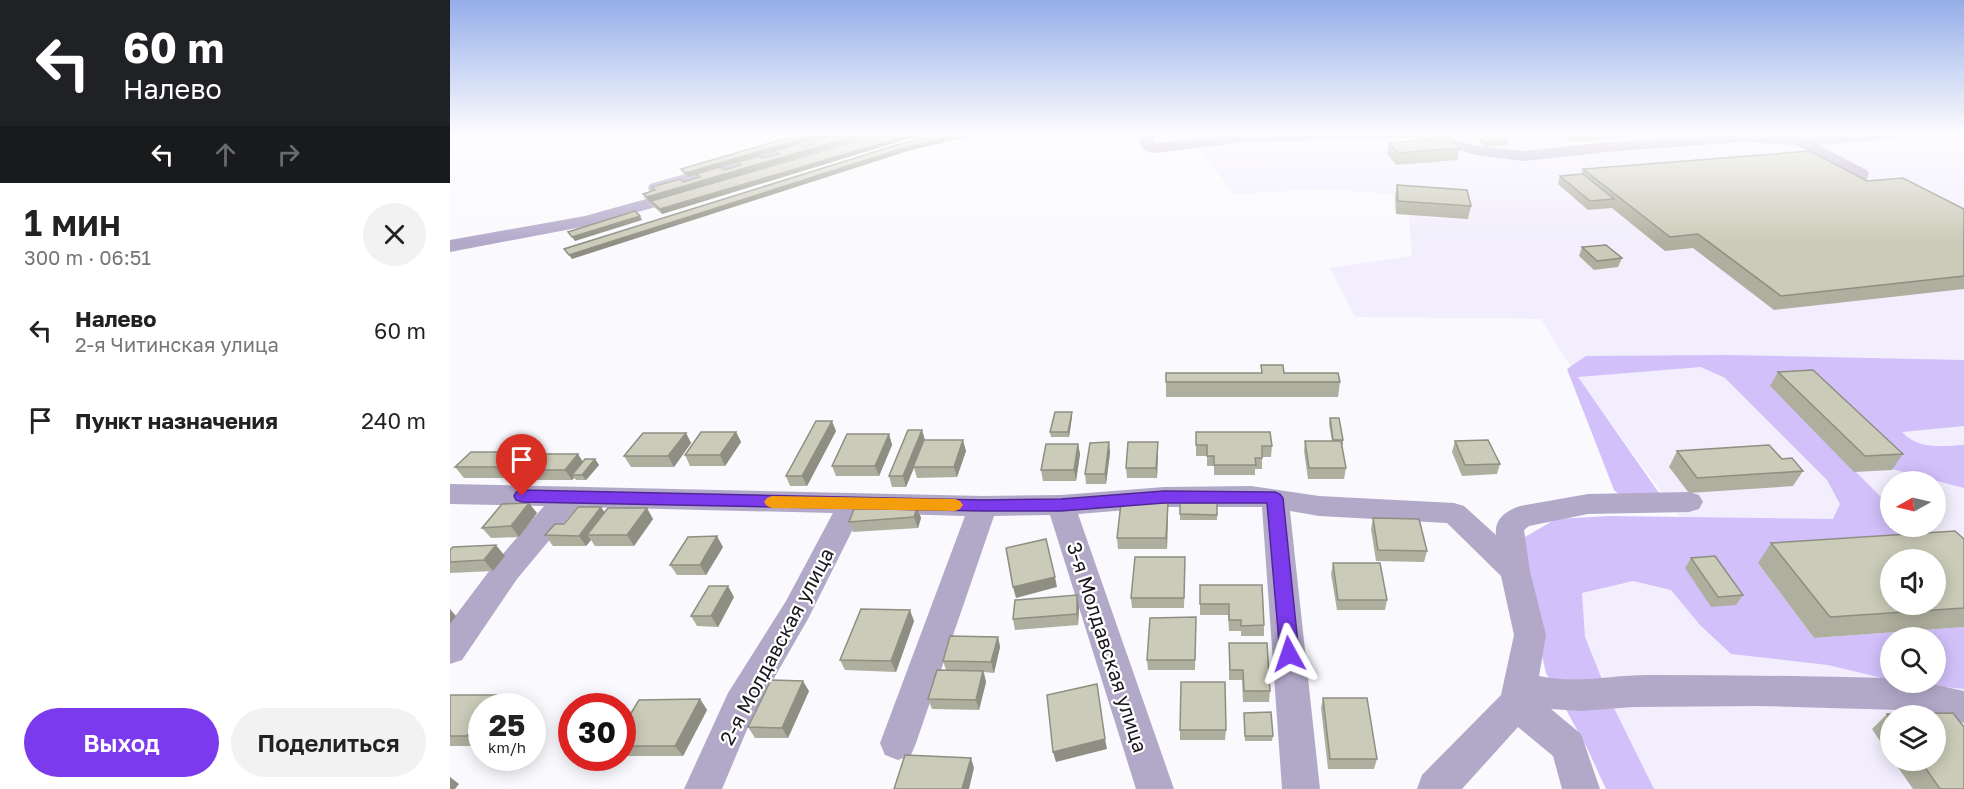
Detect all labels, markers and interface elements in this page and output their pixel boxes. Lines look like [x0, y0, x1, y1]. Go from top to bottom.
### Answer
text: 60 m [123, 22, 224, 72]
icon: left [24, 24, 102, 102]
text: Налево [123, 73, 222, 105]
icon: left [146, 138, 179, 171]
icon: ahead [209, 138, 242, 171]
icon: right [272, 138, 305, 171]
text: 1 мин [24, 201, 121, 244]
button: close [363, 203, 426, 266]
text: 300 m · 06:51 [24, 245, 151, 269]
text: Налево [75, 305, 157, 332]
icon: left [24, 314, 57, 347]
text: 60 m [374, 317, 426, 344]
text: 2-я Читинская улица [75, 332, 279, 356]
icon: arrive [24, 404, 57, 437]
text: Пункт назначения [75, 407, 278, 434]
text: 240 m [361, 407, 426, 434]
pin [496, 434, 547, 496]
icon: arrive [505, 443, 538, 476]
north arrow [1880, 471, 1946, 537]
map controls [1880, 471, 1946, 771]
street label: 3-я Молдавская улица [1063, 539, 1153, 755]
street label: 2-я Молдавская улица [714, 543, 838, 749]
button: sound [1880, 549, 1946, 615]
position arrow [1257, 622, 1321, 686]
button: search [1880, 627, 1946, 693]
speed limit sign: 30 [558, 693, 636, 771]
button: layers [1880, 705, 1946, 771]
text: 25 [489, 707, 525, 743]
button: Выход [24, 708, 219, 777]
button: Поделиться [231, 708, 426, 777]
text: km/h [488, 738, 526, 756]

